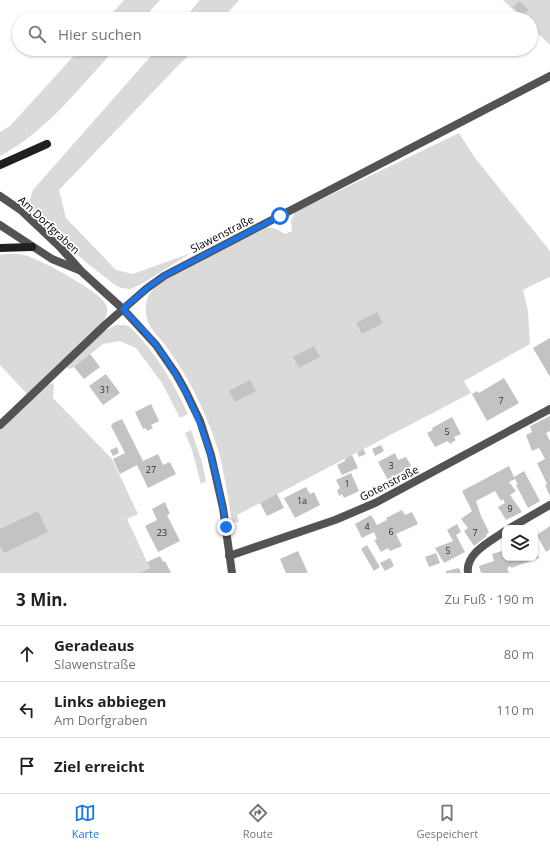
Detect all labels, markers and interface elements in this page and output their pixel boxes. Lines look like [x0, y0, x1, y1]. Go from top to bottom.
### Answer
search box [12, 12, 538, 56]
icon: search [26, 23, 48, 45]
text: Hier suchen [58, 24, 142, 44]
street label: Am Dorfgraben [15, 192, 83, 257]
route start [271, 207, 289, 225]
street label: Slawenstraße [188, 211, 256, 256]
house number: 31 [100, 383, 110, 396]
house number: 7 [498, 394, 504, 407]
house number: 5 [444, 425, 450, 438]
house number: 3 [388, 459, 394, 472]
street label: Gotenstraße [357, 461, 421, 504]
house number: 27 [146, 463, 156, 476]
house number: 1 [344, 477, 350, 490]
house number: 1a [297, 494, 307, 507]
house number: 9 [507, 502, 513, 515]
route end [217, 518, 235, 536]
house number: 4 [364, 520, 370, 533]
house number: 6 [388, 525, 394, 538]
map controls [502, 525, 538, 561]
button: layers [502, 525, 538, 561]
house number: 23 [157, 526, 167, 539]
house number: 7 [472, 526, 478, 539]
house number: 5 [445, 544, 451, 557]
text: 3 Min. [16, 588, 67, 611]
text: Zu Fuß · 190 m [445, 590, 534, 608]
text: Geradeaus [54, 635, 134, 655]
icon: ahead [16, 643, 38, 665]
text: 80 m [504, 645, 534, 663]
text: Slawenstraße [54, 655, 136, 673]
text: Links abbiegen [54, 691, 166, 711]
icon: left [16, 699, 38, 721]
text: 110 m [496, 701, 534, 719]
text: Am Dorfgraben [54, 711, 147, 729]
icon: arrive [16, 755, 38, 777]
text: Ziel erreicht [54, 756, 145, 776]
tab: Karte [72, 802, 99, 841]
tab: Route [243, 802, 273, 841]
tab: Gespeichert [416, 802, 478, 841]

